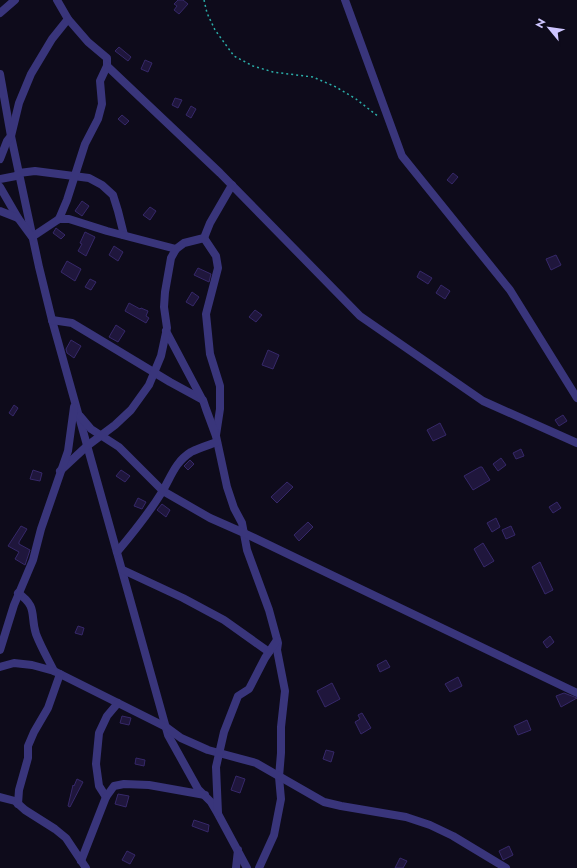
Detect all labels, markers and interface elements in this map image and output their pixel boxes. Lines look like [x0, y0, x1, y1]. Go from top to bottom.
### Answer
north arrow [529, 8, 569, 48]
text: N [531, 15, 549, 31]

